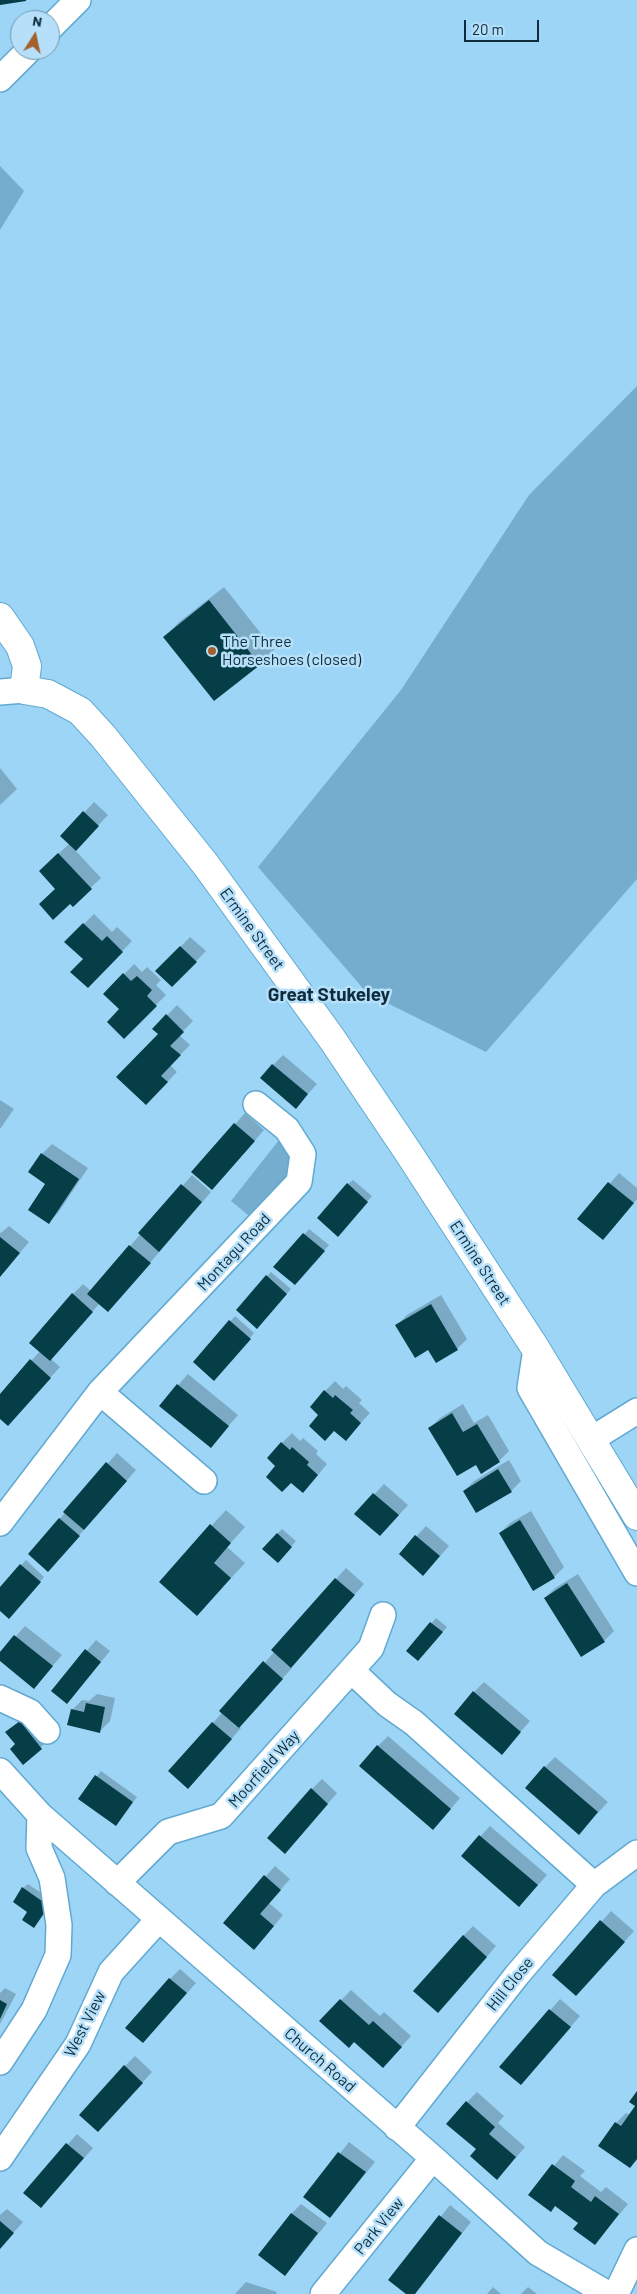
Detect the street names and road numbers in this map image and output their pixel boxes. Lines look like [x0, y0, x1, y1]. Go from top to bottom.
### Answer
street label: Ermine Street [216, 884, 288, 974]
street label: Montagu Road [193, 1209, 275, 1295]
street label: Ermine Street [446, 1217, 514, 1309]
street label: Moorfield Way [224, 1726, 304, 1812]
street label: Hill Close [483, 1953, 537, 2015]
street label: West View [60, 1988, 110, 2060]
street label: Church Road [280, 2024, 360, 2096]
street label: Park View [350, 2194, 408, 2258]

